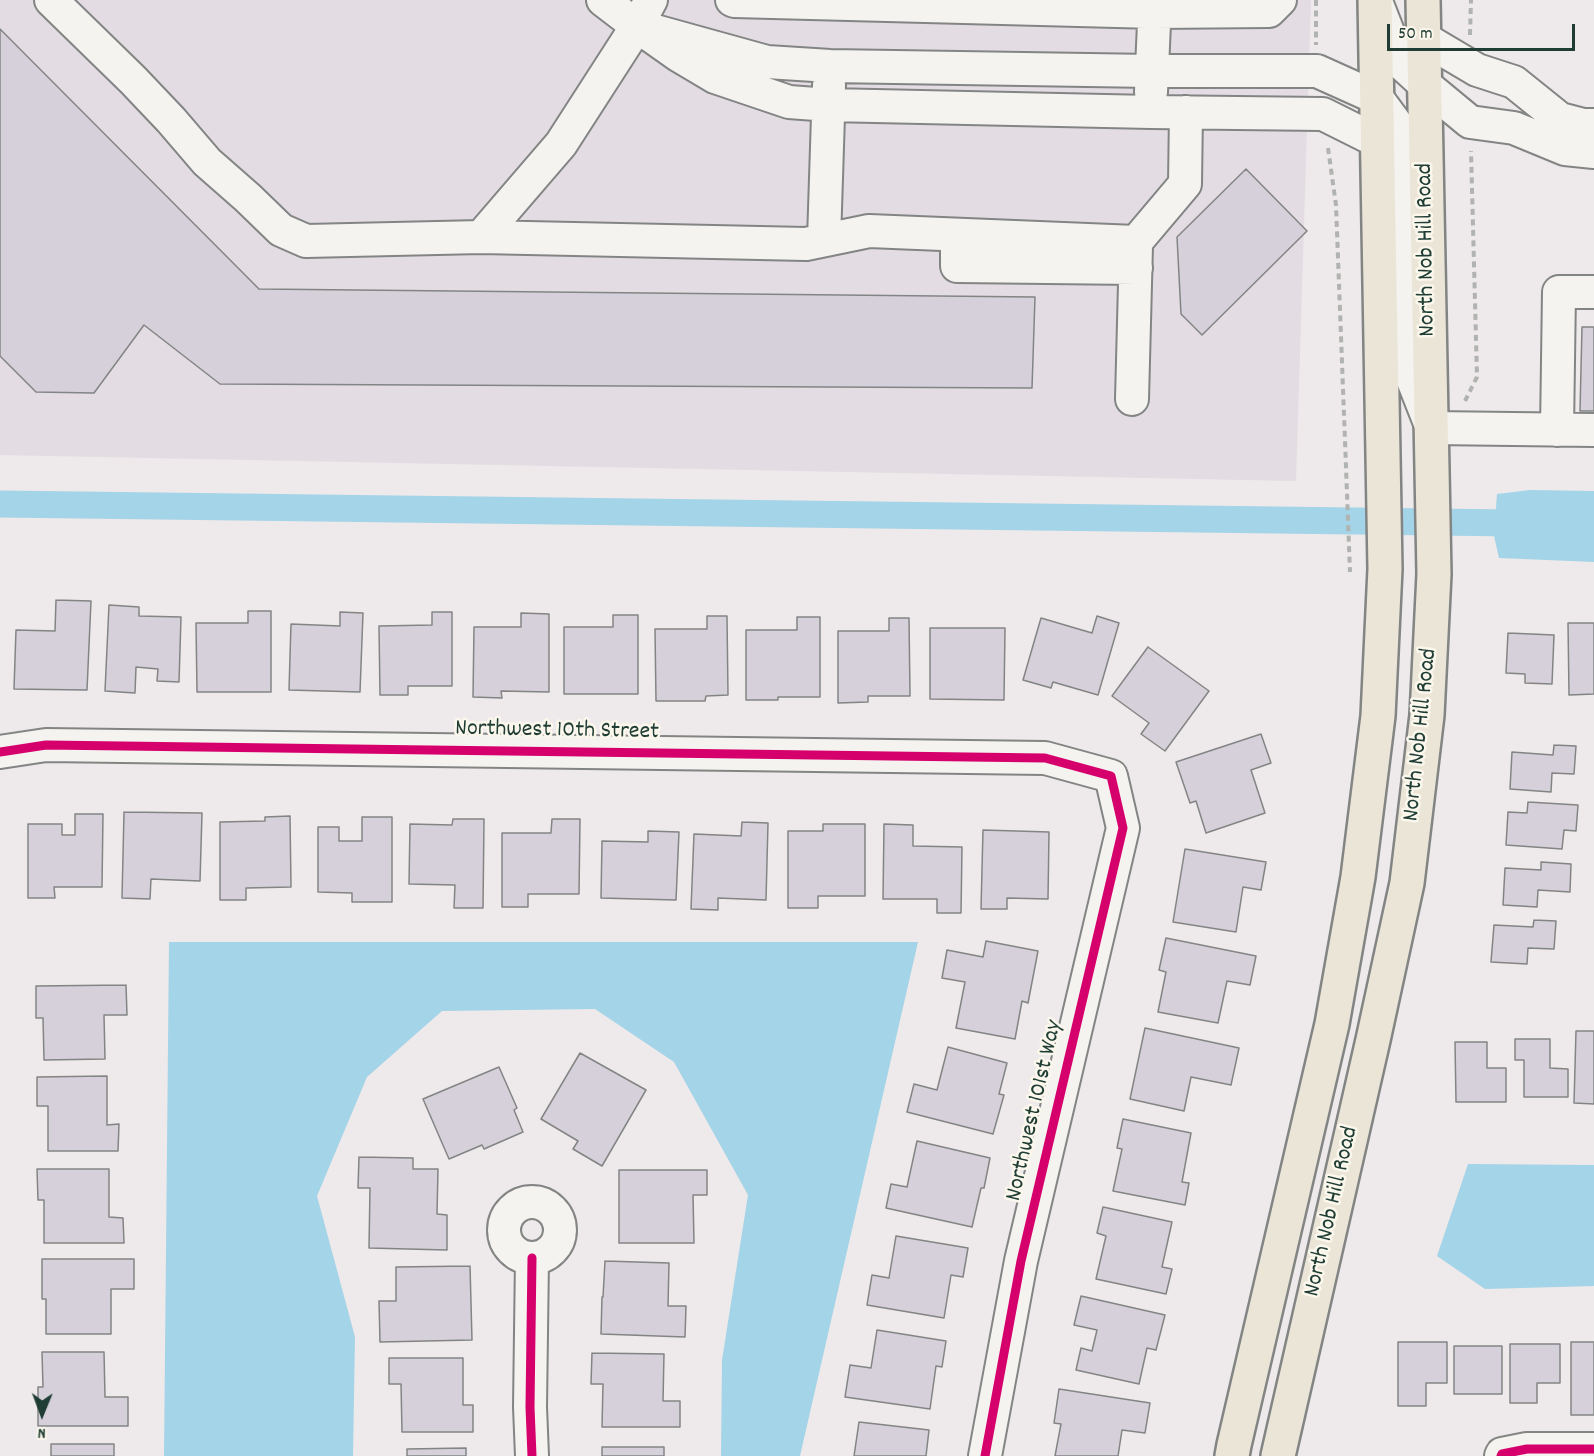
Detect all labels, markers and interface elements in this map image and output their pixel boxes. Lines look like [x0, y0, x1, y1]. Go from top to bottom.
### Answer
scale bar [1390, 12, 1578, 50]
text: 50 m [1398, 22, 1433, 47]
street label: North Nob Hill Road [1412, 163, 1444, 337]
street label: North Nob Hill Road [1399, 647, 1445, 823]
street label: Northwest 10th Street [455, 716, 659, 748]
street label: Northwest 101st Way [1001, 1018, 1071, 1204]
street label: North Nob Hill Road [1299, 1124, 1367, 1300]
north arrow [12, 1384, 72, 1444]
text: N [38, 1421, 46, 1444]

